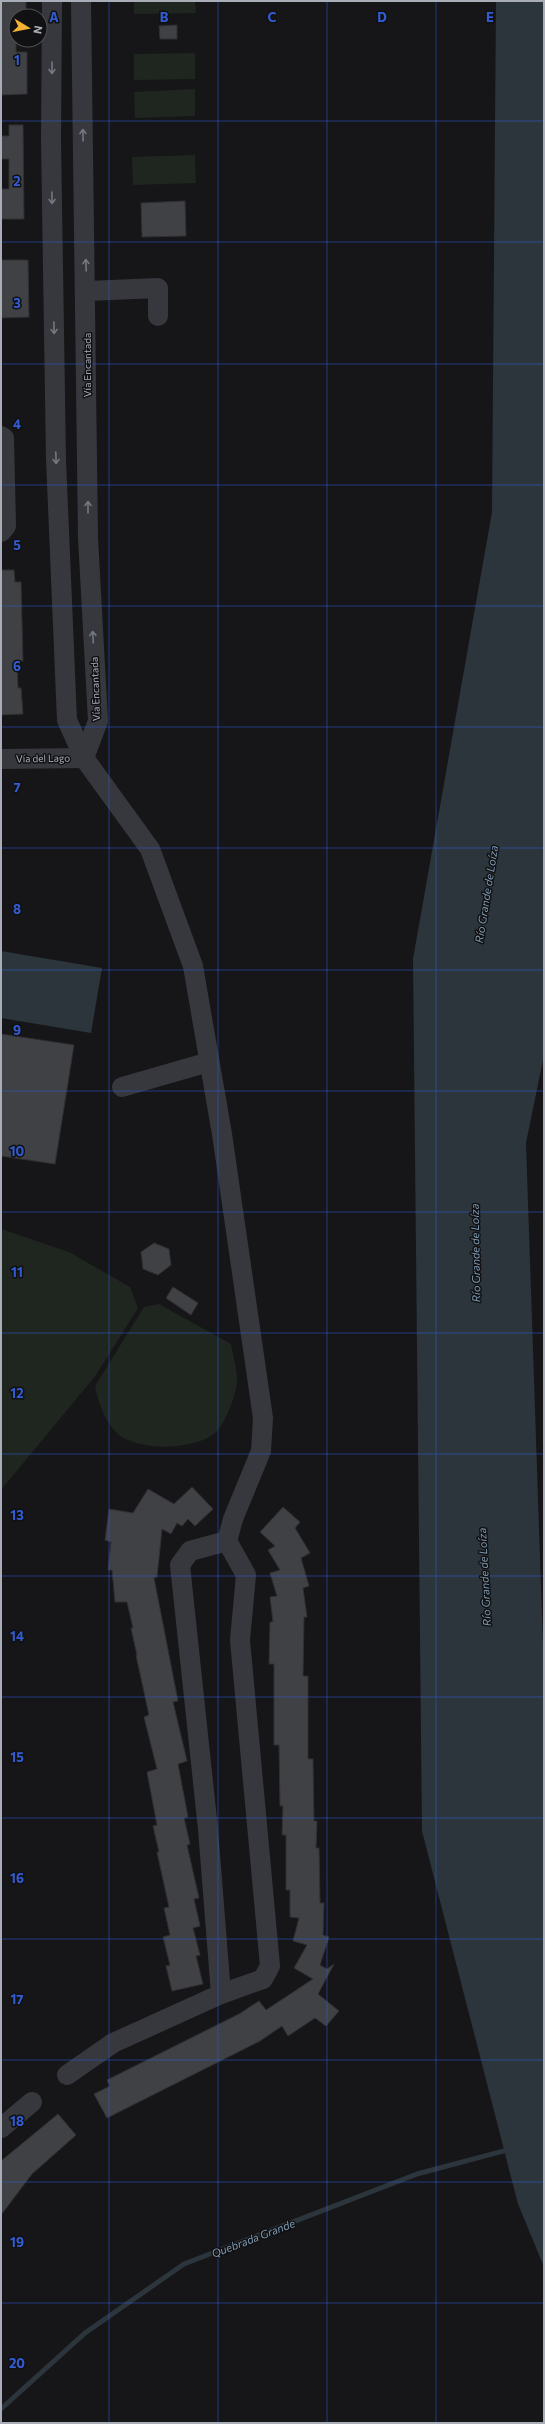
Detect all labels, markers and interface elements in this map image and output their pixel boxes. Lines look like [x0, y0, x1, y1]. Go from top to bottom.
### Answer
north arrow [8, 8, 48, 48]
text: A [49, 9, 59, 25]
text: B [160, 9, 169, 25]
text: C [268, 9, 277, 25]
text: D [377, 9, 387, 25]
text: E [486, 9, 494, 25]
text: N [31, 25, 45, 35]
text: 1 [14, 52, 20, 68]
one-way arrow [48, 61, 56, 74]
one-way arrow [80, 129, 87, 142]
text: 2 [13, 173, 21, 189]
one-way arrow [48, 191, 56, 204]
one-way arrow [82, 259, 90, 272]
text: 3 [13, 295, 21, 311]
one-way arrow [50, 321, 58, 334]
street label: Vía Encantada [81, 333, 93, 397]
text: 4 [13, 416, 21, 432]
one-way arrow [52, 451, 60, 464]
one-way arrow [84, 501, 92, 514]
text: 5 [13, 537, 21, 553]
one-way arrow [90, 631, 97, 644]
street label: Vía Encantada [88, 657, 102, 721]
text: 6 [13, 658, 21, 674]
street label: Vía del Lago [16, 752, 70, 764]
text: 7 [13, 779, 21, 795]
water label: Río Grande de Loíza [472, 844, 500, 944]
text: 8 [13, 901, 21, 917]
text: 9 [13, 1022, 21, 1038]
text: 10 [10, 1143, 25, 1159]
water label: Río Grande de Loíza [468, 1203, 482, 1302]
text: 11 [11, 1264, 23, 1280]
text: 12 [10, 1385, 24, 1401]
text: 13 [10, 1507, 24, 1523]
water label: Río Grande de Loíza [475, 1527, 493, 1627]
text: 14 [10, 1628, 24, 1644]
text: 15 [10, 1749, 24, 1765]
text: 16 [10, 1870, 24, 1886]
text: 17 [10, 1991, 24, 2007]
text: 18 [10, 2113, 24, 2129]
water label: Quebrada Grande [209, 2216, 297, 2260]
text: 19 [10, 2234, 24, 2250]
text: 20 [9, 2355, 25, 2371]

